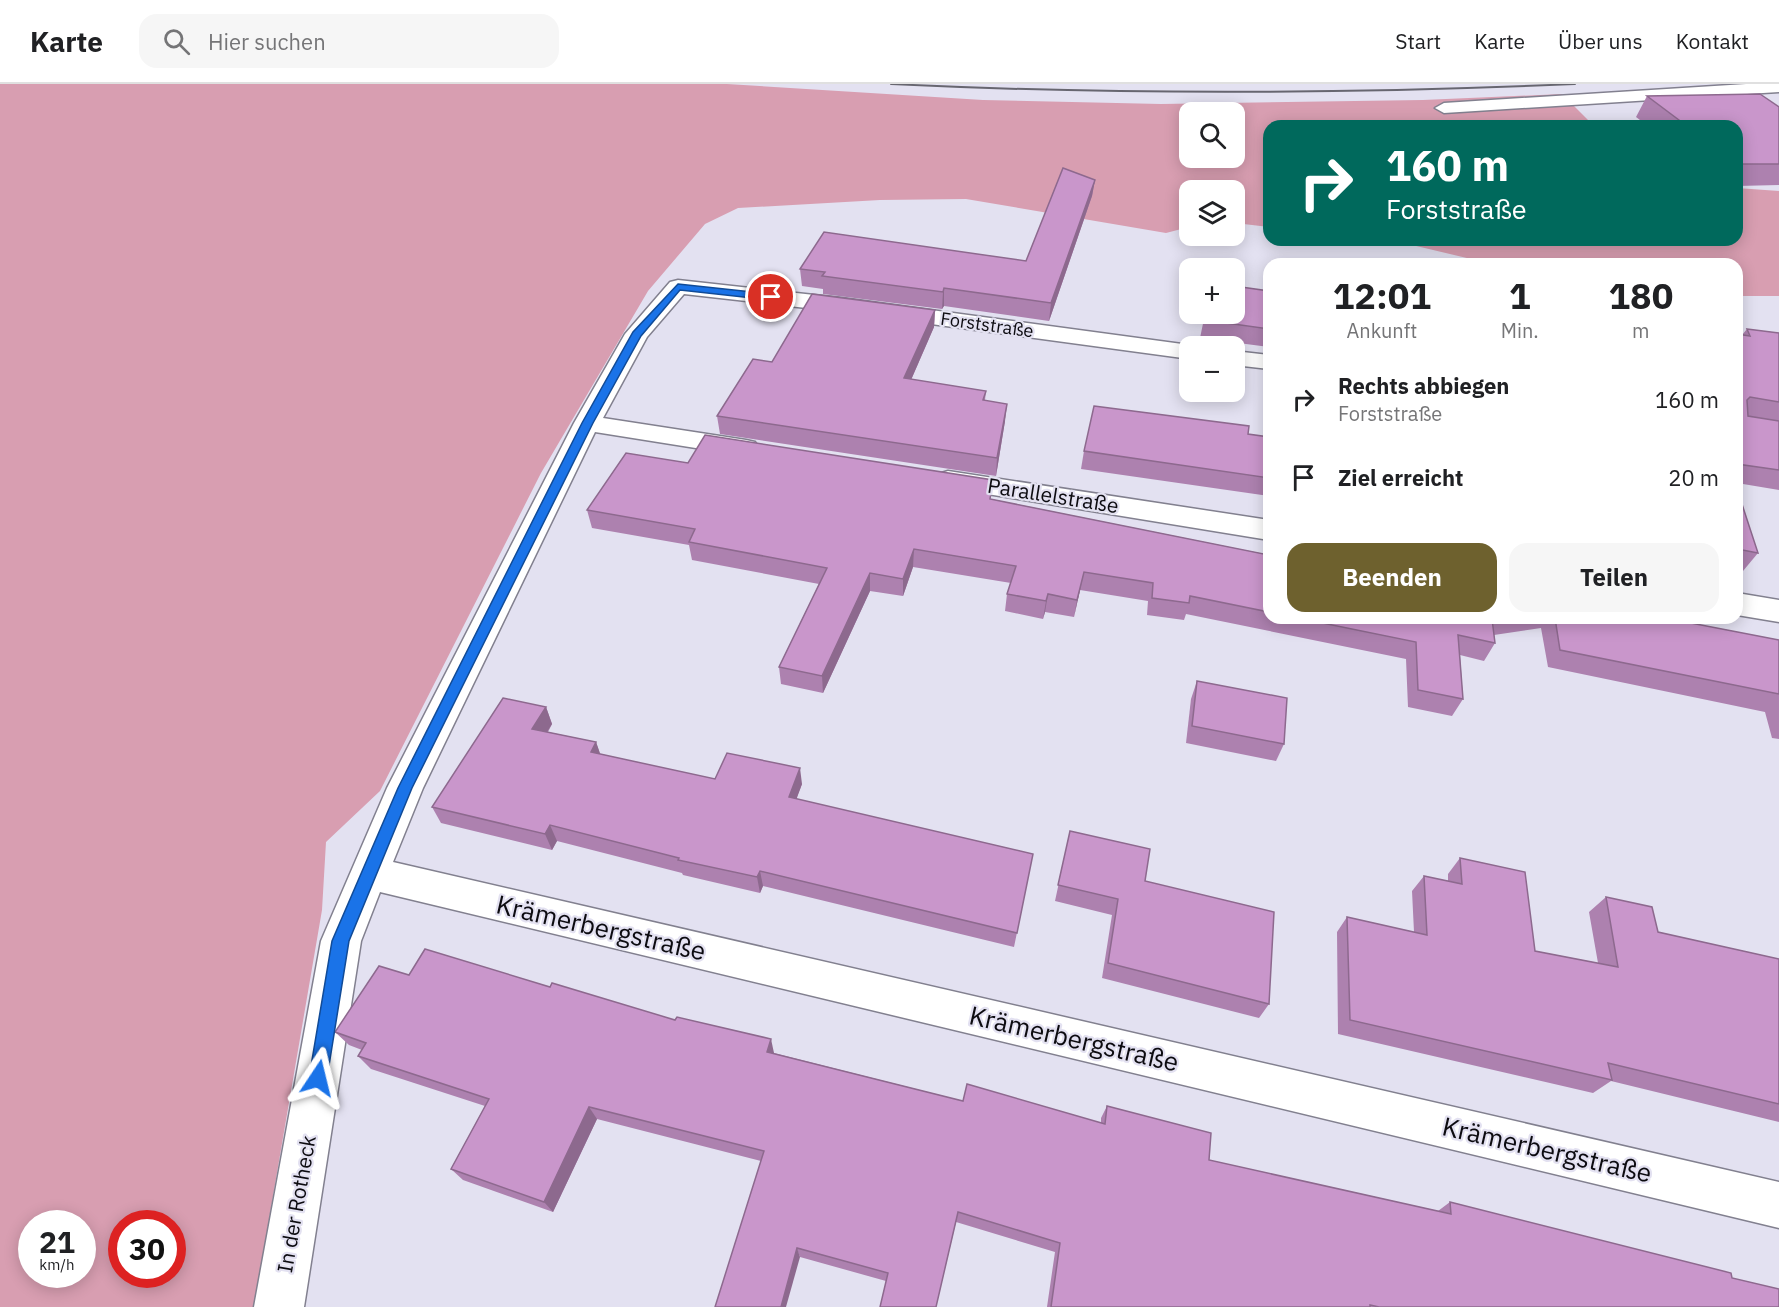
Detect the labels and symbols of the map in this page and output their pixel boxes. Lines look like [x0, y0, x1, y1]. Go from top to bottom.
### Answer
pin [745, 271, 796, 322]
street label: Forststraße [939, 307, 1035, 342]
street label: Parallelstraße [986, 471, 1121, 519]
street label: Krämerbergstraße [493, 886, 709, 968]
street label: Krämerbergstraße [966, 997, 1182, 1079]
position arrow [286, 1046, 350, 1110]
street label: Krämerbergstraße [1439, 1108, 1655, 1190]
street label: In der Rotheck [270, 1133, 322, 1275]
speed limit sign: 30 [108, 1210, 186, 1288]

